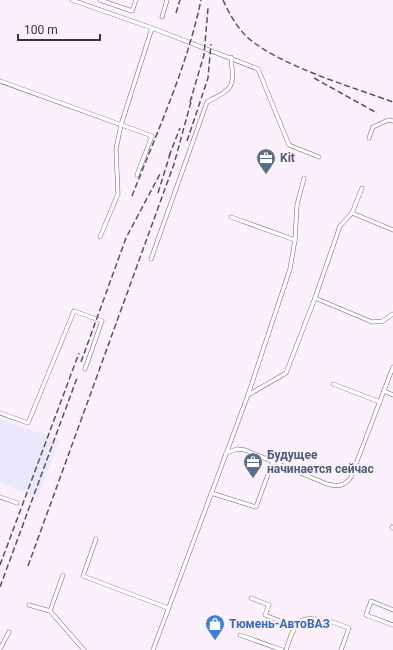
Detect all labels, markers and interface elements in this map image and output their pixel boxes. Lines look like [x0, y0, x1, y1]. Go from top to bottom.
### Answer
scale bar [18, 16, 100, 42]
text: 100 m [24, 23, 58, 37]
office icon: Kit [255, 147, 277, 175]
place label: Kit [280, 151, 295, 165]
place label: Будущее начинается сейчас [267, 448, 374, 476]
office icon: Будущее начинается сейчас [242, 451, 264, 479]
shop icon: Тюмень-АвтоВАЗ [204, 613, 226, 641]
place label: Тюмень-АвтоВАЗ [229, 617, 330, 631]

